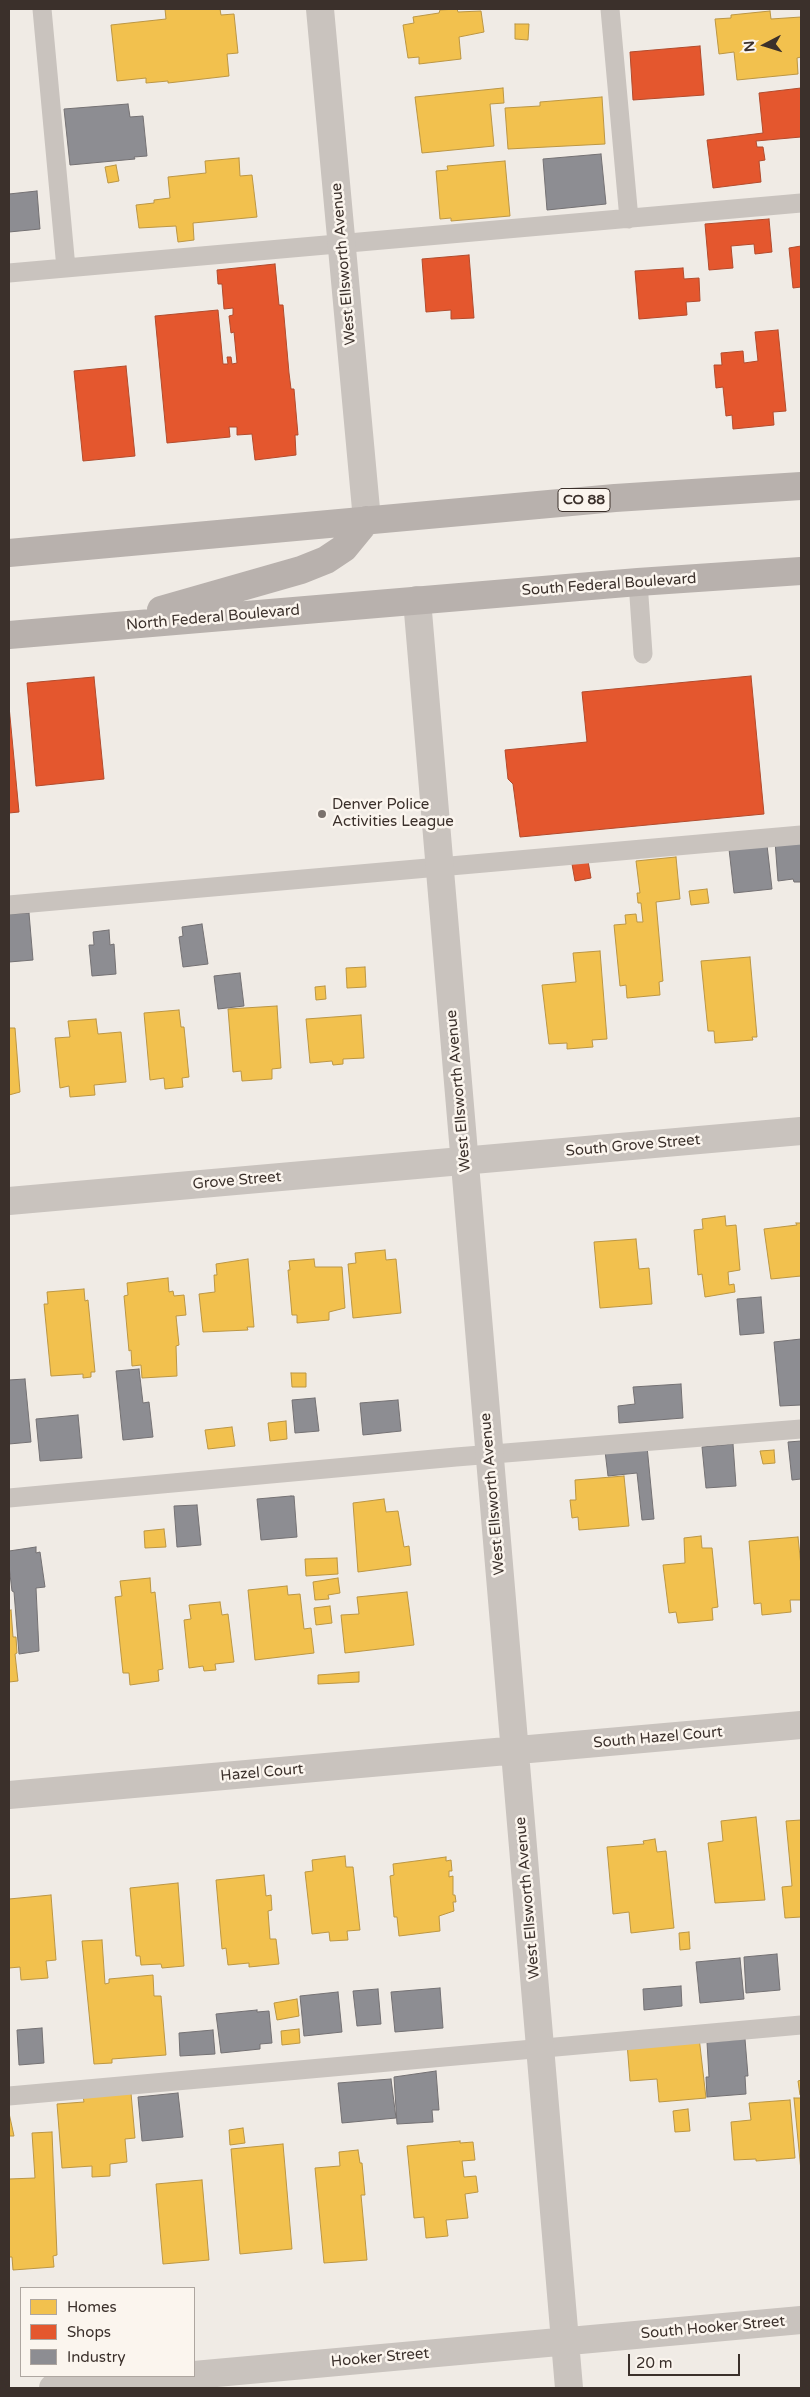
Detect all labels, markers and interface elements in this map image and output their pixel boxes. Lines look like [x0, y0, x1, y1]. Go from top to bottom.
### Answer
north arrow [740, 20, 790, 70]
text: N [741, 40, 759, 53]
street label: West Ellsworth Avenue [328, 182, 360, 346]
road number: CO 88 [558, 488, 610, 512]
street label: South Federal Boulevard [521, 570, 697, 600]
street label: North Federal Boulevard [125, 601, 301, 635]
place label: Denver Police Activities League [332, 796, 454, 831]
marker: Denver Police Activities League [316, 808, 328, 820]
street label: West Ellsworth Avenue [443, 1009, 475, 1173]
street label: South Grove Street [565, 1131, 701, 1161]
street label: Grove Street [192, 1168, 282, 1194]
street label: West Ellsworth Avenue [477, 1412, 509, 1576]
street label: South Hazel Court [593, 1723, 723, 1753]
street label: Hazel Court [220, 1760, 304, 1786]
street label: West Ellsworth Avenue [512, 1816, 544, 1980]
legend [20, 2287, 195, 2377]
text: Homes [67, 2298, 117, 2316]
street label: South Hooker Street [640, 2313, 786, 2343]
text: Shops [67, 2323, 111, 2341]
scale bar [630, 2344, 742, 2376]
street label: Hooker Street [330, 2345, 430, 2371]
text: Industry [67, 2348, 126, 2366]
text: 20 m [636, 2354, 673, 2372]

